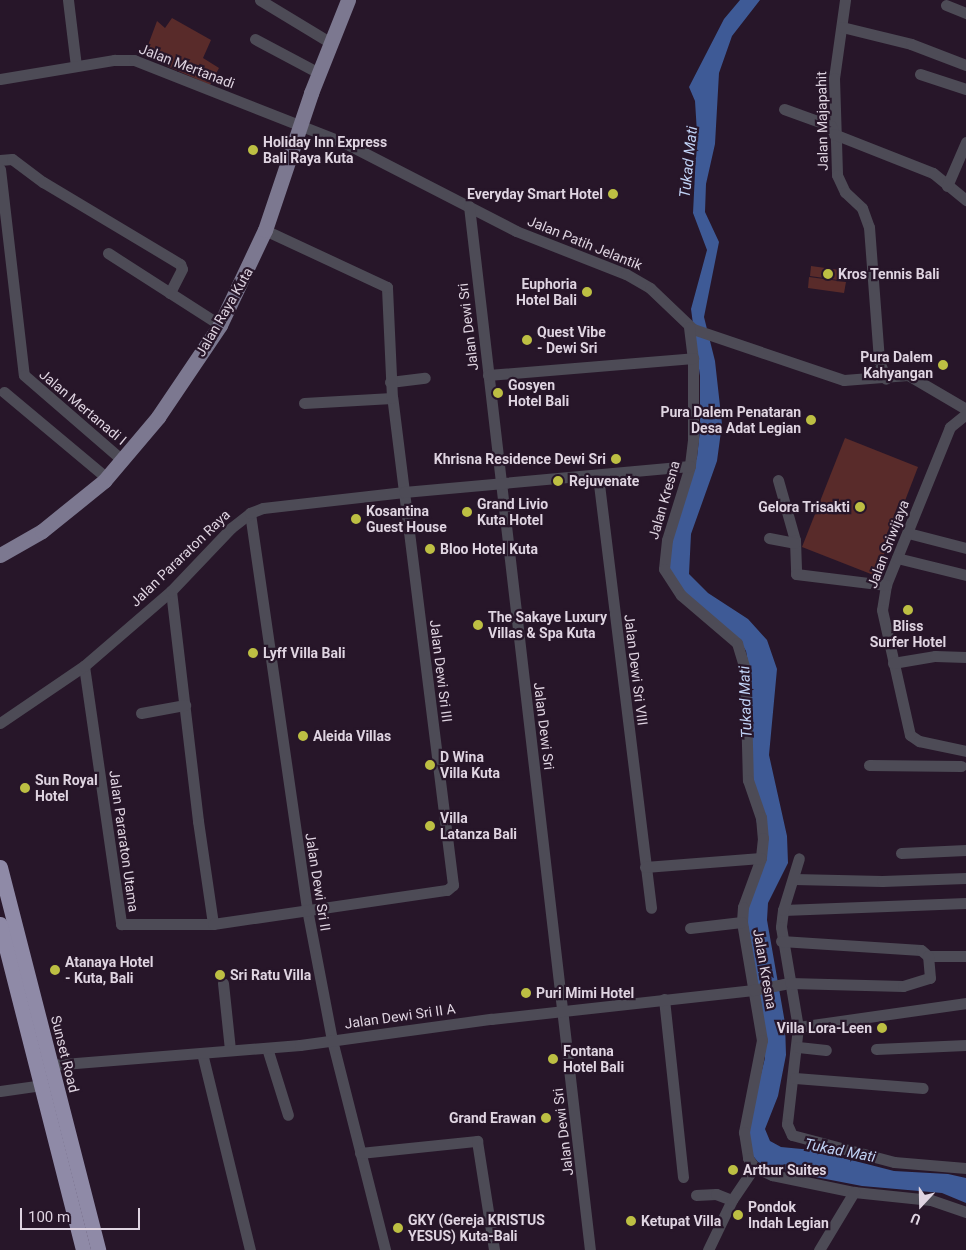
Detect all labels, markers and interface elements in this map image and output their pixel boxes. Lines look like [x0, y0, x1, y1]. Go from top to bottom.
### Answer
street label: Jalan Mertanadi [137, 40, 237, 92]
street label: Jalan Majapahit [813, 71, 831, 171]
water label: Tukad Mati [676, 125, 702, 199]
place label: Holiday Inn Express Bali Raya Kuta [263, 134, 387, 166]
marker: Holiday Inn Express Bali Raya Kuta [247, 144, 259, 156]
place label: Everyday Smart Hotel [467, 186, 603, 202]
marker: Everyday Smart Hotel [607, 188, 619, 200]
street label: Jalan Patih Jelantik [525, 212, 645, 274]
street label: Jalan Raya Kuta [192, 265, 256, 359]
place label: Kros Tennis Bali [838, 266, 940, 282]
marker: Kros Tennis Bali [822, 268, 834, 280]
place label: Euphoria Hotel Bali [516, 276, 577, 308]
street label: Jalan Dewi Sri [454, 282, 482, 372]
marker: Euphoria Hotel Bali [581, 286, 593, 298]
place label: Quest Vibe - Dewi Sri [537, 324, 606, 357]
marker: Quest Vibe - Dewi Sri [521, 334, 533, 346]
place label: Pura Dalem Kahyangan [860, 349, 933, 382]
marker: Pura Dalem Kahyangan [937, 359, 949, 371]
street label: Jalan Mertanadi I [36, 366, 130, 448]
place label: Gosyen Hotel Bali [508, 377, 569, 410]
marker: Gosyen Hotel Bali [492, 387, 504, 399]
place label: Pura Dalem Penataran Desa Adat Legian [660, 404, 801, 437]
marker: Pura Dalem Penataran Desa Adat Legian [805, 414, 817, 426]
place label: Khrisna Residence Dewi Sri [434, 451, 606, 467]
marker: Khrisna Residence Dewi Sri [610, 453, 622, 465]
street label: Jalan Kresna [645, 459, 683, 541]
place label: Rejuvenate [569, 473, 639, 489]
marker: Rejuvenate [551, 474, 565, 488]
place label: Grand Livio Kuta Hotel [477, 496, 548, 528]
street label: Jalan Sriwijaya [864, 498, 912, 590]
place label: Gelora Trisakti [758, 499, 850, 515]
marker: Gelora Trisakti [854, 501, 866, 513]
place label: Kosantina Guest House [366, 503, 447, 536]
street label: Jalan Pararaton Raya [127, 506, 233, 610]
marker: Grand Livio Kuta Hotel [461, 506, 473, 518]
marker: Kosantina Guest House [350, 513, 362, 525]
place label: Bloo Hotel Kuta [440, 541, 538, 557]
marker: Bloo Hotel Kuta [424, 543, 436, 555]
marker: Bliss Surfer Hotel [902, 604, 914, 616]
place label: The Sakaye Luxury Villas & Spa Kuta [488, 609, 607, 642]
street label: Jalan Dewi Sri VIII [621, 613, 651, 727]
place label: Bliss Surfer Hotel [870, 618, 946, 650]
street label: Jalan Dewi Sri III [426, 619, 456, 723]
marker: The Sakaye Luxury Villas & Spa Kuta [472, 619, 484, 631]
place label: Lyff Villa Bali [263, 645, 345, 661]
marker: Lyff Villa Bali [247, 647, 259, 659]
water label: Tukad Mati [736, 666, 756, 738]
street label: Jalan Dewi Sri [530, 681, 558, 771]
place label: Aleida Villas [313, 728, 391, 744]
marker: Aleida Villas [297, 730, 309, 742]
place label: D Wina Villa Kuta [440, 749, 500, 782]
marker: D Wina Villa Kuta [424, 759, 436, 771]
street label: Jalan Pararaton Utama [106, 769, 142, 913]
place label: Sun Royal Hotel [35, 772, 98, 804]
marker: Sun Royal Hotel [19, 782, 31, 794]
place label: Villa Latanza Bali [440, 810, 517, 842]
marker: Villa Latanza Bali [424, 820, 436, 832]
street label: Jalan Dewi Sri II [302, 832, 334, 932]
street label: Jalan Kresna [750, 928, 780, 1010]
place label: Atanaya Hotel - Kuta, Bali [65, 954, 153, 986]
marker: Atanaya Hotel - Kuta, Bali [49, 964, 61, 976]
place label: Sri Ratu Villa [230, 967, 311, 983]
marker: Sri Ratu Villa [214, 969, 226, 981]
place label: Puri Mimi Hotel [536, 985, 634, 1001]
marker: Puri Mimi Hotel [520, 987, 532, 999]
street label: Jalan Dewi Sri II A [344, 1000, 456, 1032]
street label: Sunset Road [47, 1014, 83, 1094]
place label: Villa Lora-Leen [777, 1020, 872, 1036]
marker: Villa Lora-Leen [876, 1022, 888, 1034]
place label: Fontana Hotel Bali [563, 1043, 624, 1076]
marker: Fontana Hotel Bali [547, 1053, 559, 1065]
street label: Jalan Dewi Sri [549, 1087, 577, 1177]
place label: Grand Erawan [449, 1110, 536, 1126]
marker: Grand Erawan [540, 1112, 552, 1124]
water label: Tukad Mati [803, 1135, 877, 1167]
place label: Arthur Suites [743, 1162, 827, 1178]
marker: Arthur Suites [727, 1164, 739, 1176]
north arrow [896, 1180, 946, 1230]
scale bar [22, 1198, 142, 1230]
place label: Pondok Indah Legian [748, 1199, 829, 1232]
text: 100 m [28, 1208, 70, 1226]
marker: Pondok Indah Legian [732, 1209, 744, 1221]
text: U [908, 1210, 923, 1228]
place label: GKY (Gereja KRISTUS YESUS) Kuta-Bali [408, 1212, 545, 1244]
place label: Ketupat Villa [641, 1213, 721, 1229]
marker: Ketupat Villa [625, 1215, 637, 1227]
marker: GKY (Gereja KRISTUS YESUS) Kuta-Bali [392, 1222, 404, 1234]

